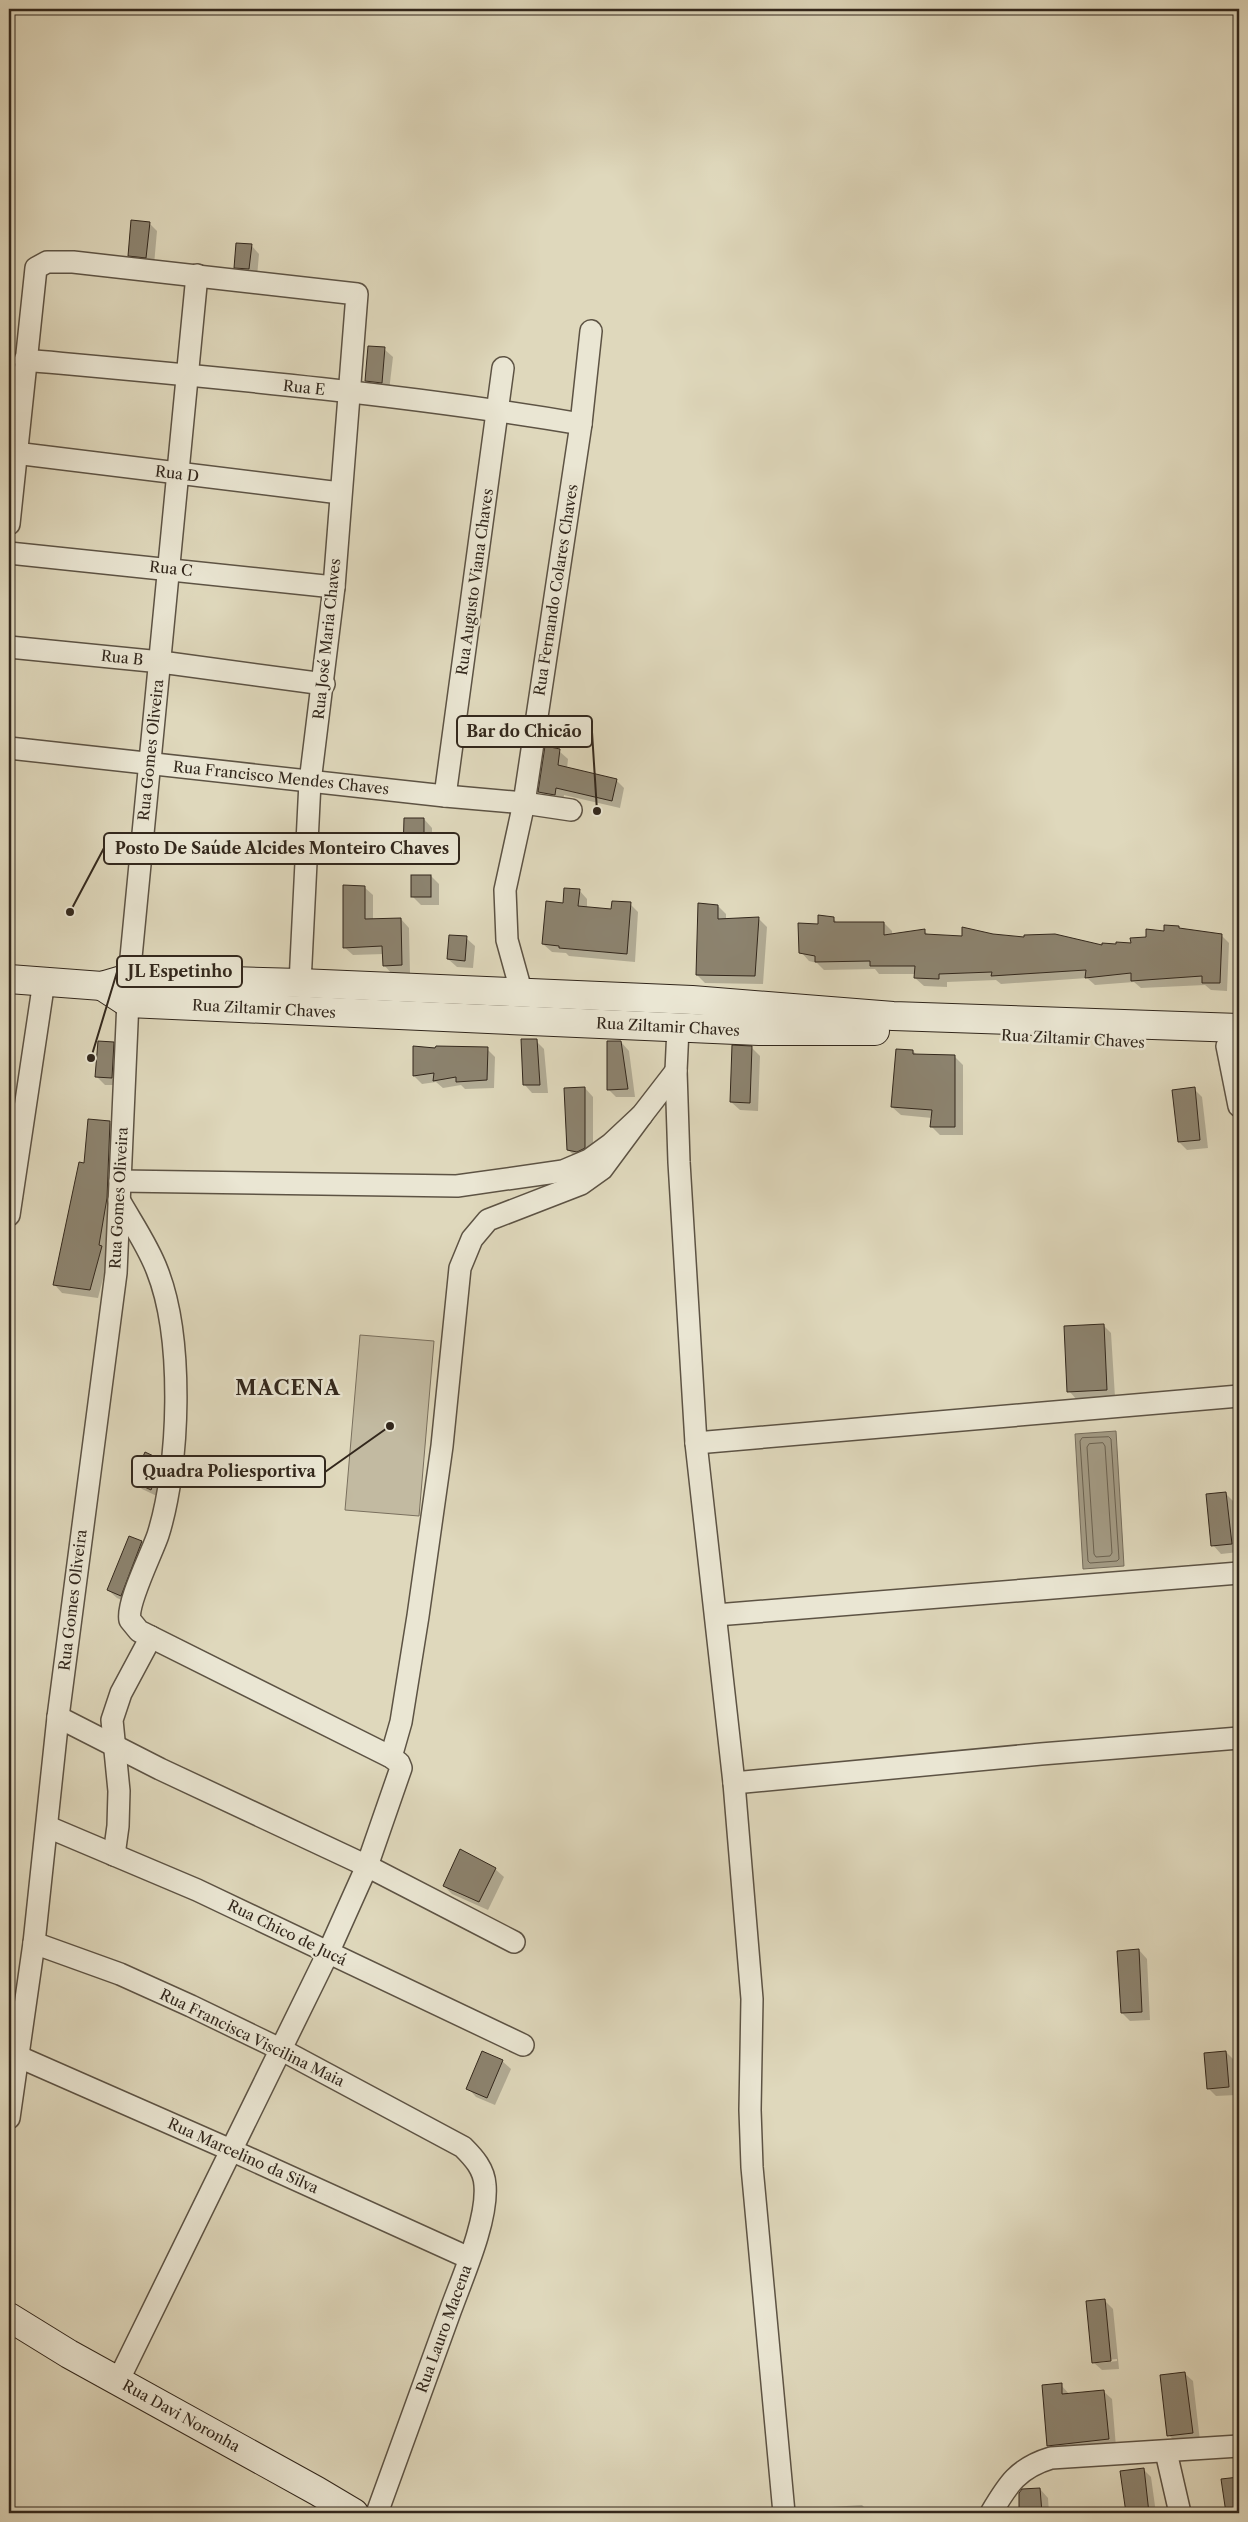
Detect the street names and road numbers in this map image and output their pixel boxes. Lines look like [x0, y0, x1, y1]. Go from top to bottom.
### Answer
street label: Rua E [282, 376, 326, 399]
street label: Rua D [154, 461, 200, 486]
street label: Rua Fernando Colares Chaves [529, 483, 582, 697]
street label: Rua Augusto Viana Chaves [452, 487, 497, 677]
street label: Rua C [148, 557, 194, 580]
street label: Rua José Maria Chaves [309, 557, 344, 720]
street label: Rua B [100, 646, 144, 669]
street label: Rua Gomes Oliveira [134, 678, 167, 822]
street label: Rua Francisco Mendes Chaves [172, 757, 390, 798]
street label: Rua Ziltamir Chaves [192, 995, 336, 1022]
street label: Rua Ziltamir Chaves [596, 1013, 740, 1040]
street label: Rua Ziltamir Chaves [1001, 1025, 1145, 1052]
street label: Rua Gomes Oliveira [105, 1126, 132, 1269]
street label: Rua Gomes Oliveira [54, 1528, 91, 1672]
street label: Rua Chico de Jucá [225, 1895, 350, 1970]
street label: Rua Francisca Viscilina Maia [157, 1984, 348, 2091]
street label: Rua Marcelino da Silva [165, 2114, 322, 2197]
street label: Rua Lauro Macena [412, 2262, 476, 2395]
street label: Rua Davi Noronha [119, 2375, 243, 2456]

